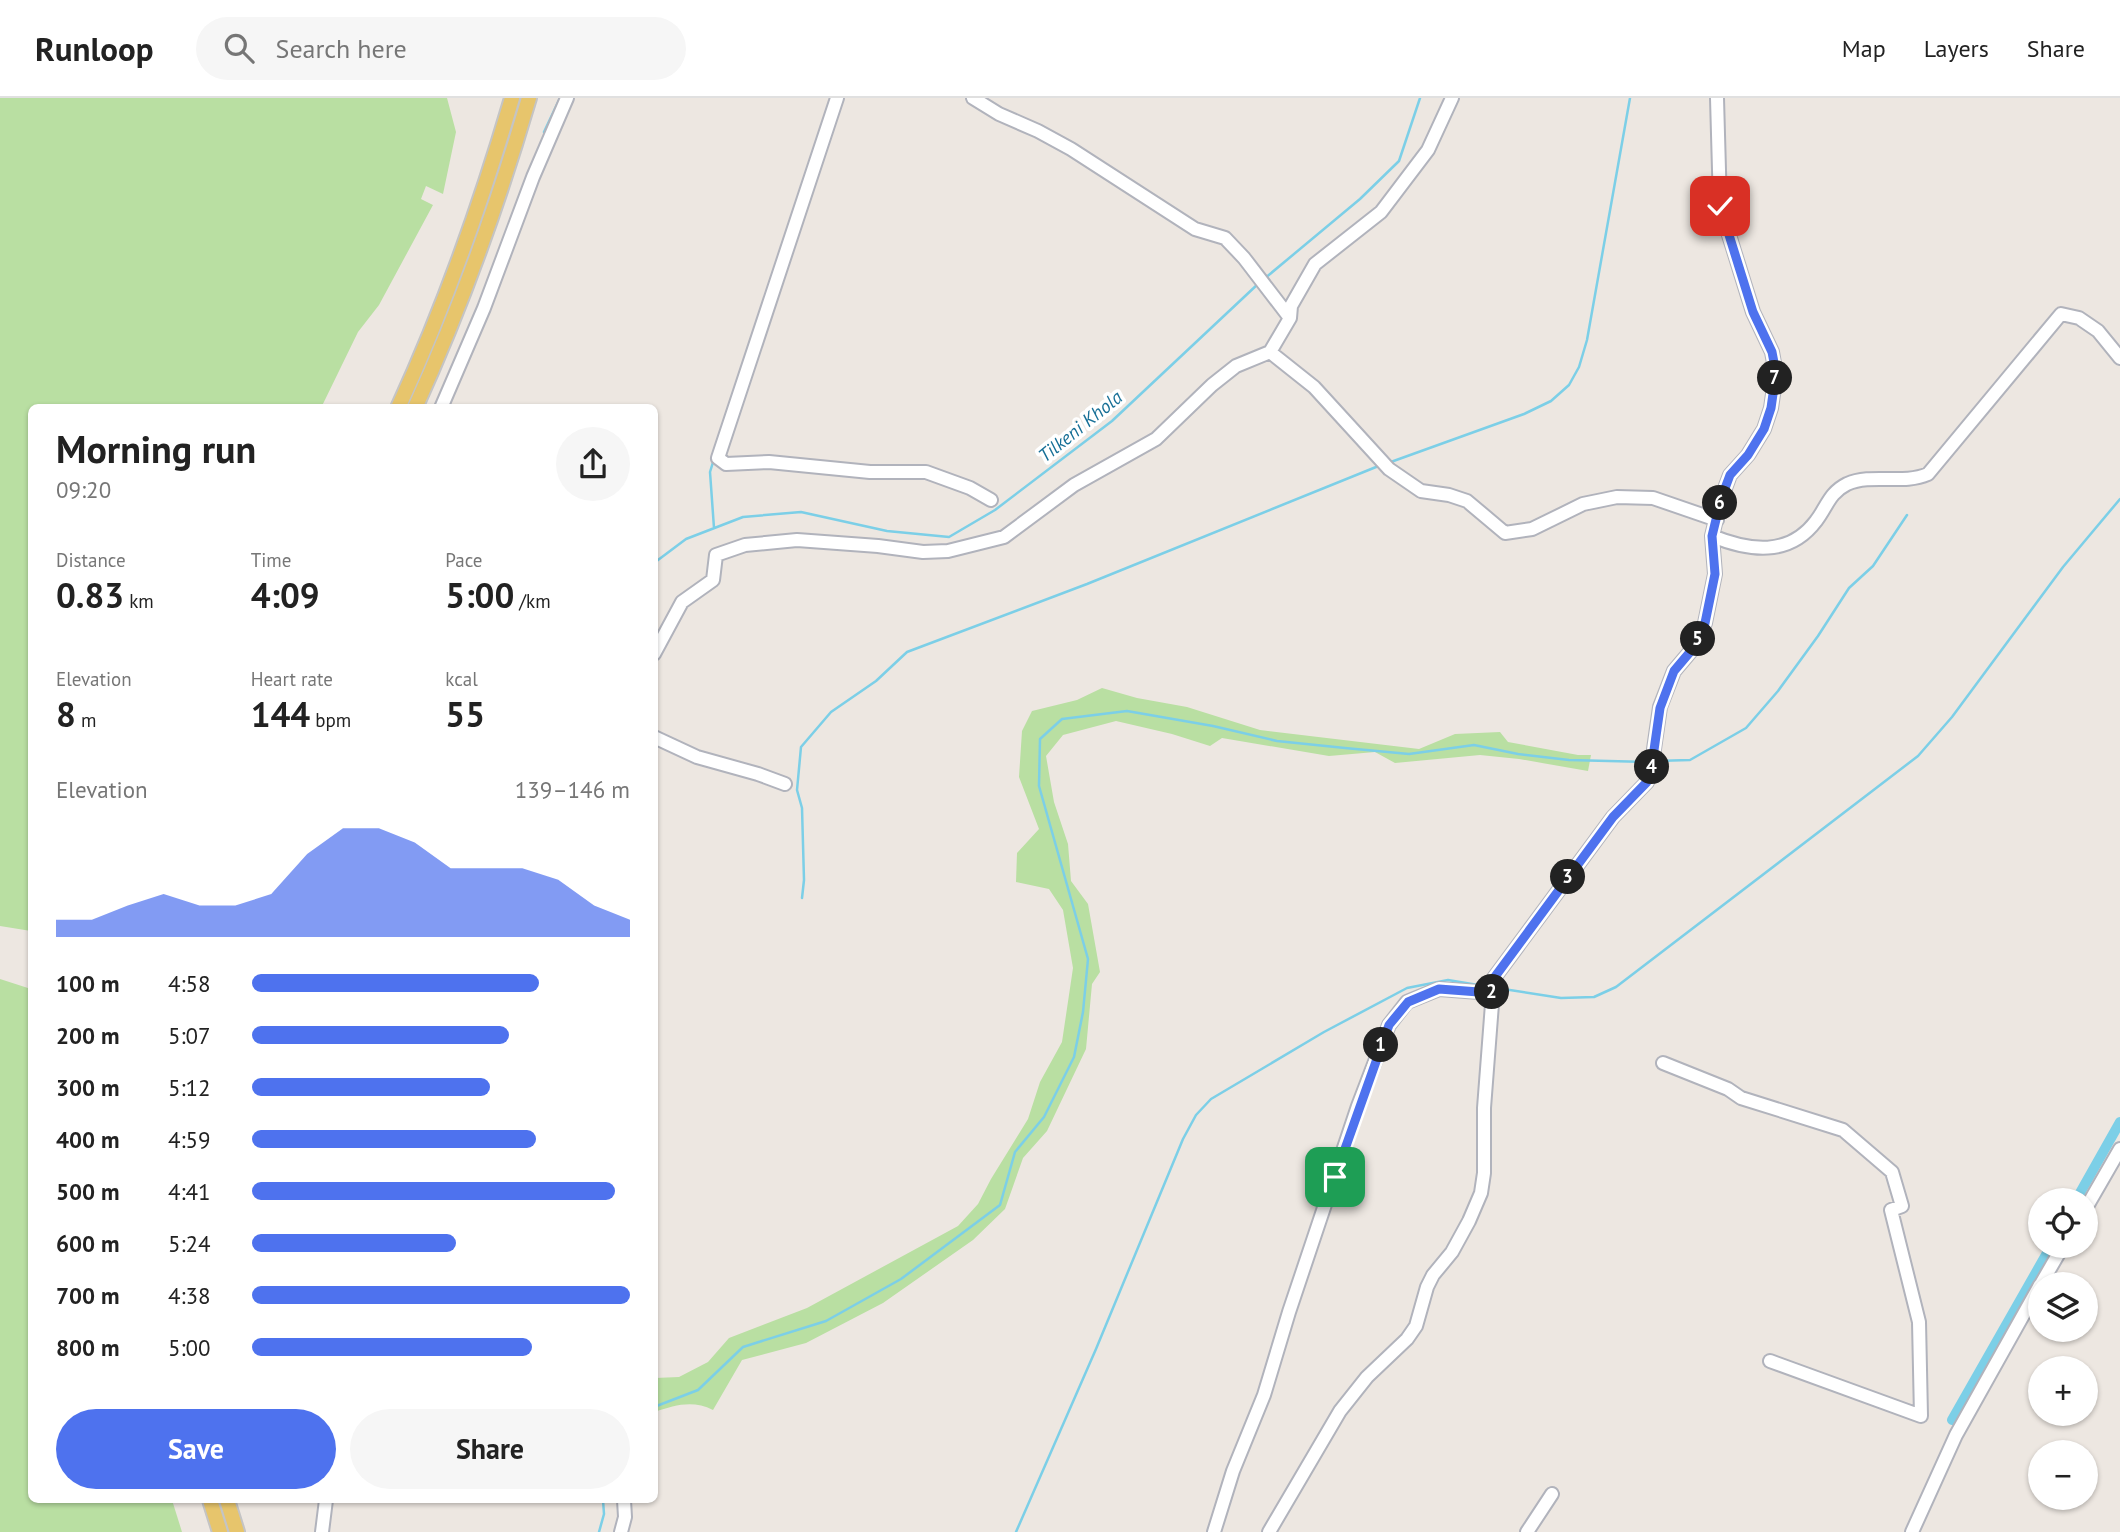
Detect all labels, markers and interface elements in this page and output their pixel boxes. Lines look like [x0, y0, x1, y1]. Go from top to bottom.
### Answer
search box [196, 17, 686, 80]
text: Runloop [35, 27, 154, 70]
icon: search [220, 29, 258, 67]
text: Search here [276, 32, 407, 65]
text: Map [1842, 33, 1886, 64]
text: Layers [1924, 33, 1989, 64]
text: Share [2027, 33, 2085, 64]
pin [1690, 176, 1750, 236]
icon: check [1701, 187, 1739, 225]
pin: 7 [1758, 360, 1792, 396]
text: 7 [1769, 365, 1780, 389]
water label: Tilkeni Khola [1033, 384, 1127, 467]
text: Morning run [56, 424, 256, 473]
button: share [556, 427, 630, 501]
text: 09:20 [56, 475, 111, 504]
pin: 6 [1702, 486, 1738, 520]
text: 6 [1714, 490, 1725, 514]
text: Distance [56, 548, 126, 572]
text: Time [251, 548, 291, 572]
text: Pace [445, 548, 483, 572]
text: 0.83 [56, 572, 124, 618]
text: 4:09 [251, 572, 320, 618]
text: 5:00 [445, 572, 514, 618]
text: km [124, 589, 154, 613]
text: /km [514, 589, 551, 613]
pin: 5 [1680, 622, 1716, 656]
text: 5 [1692, 626, 1703, 650]
text: Elevation [56, 667, 132, 691]
text: Heart rate [251, 667, 333, 691]
text: kcal [445, 667, 478, 691]
text: 8 [56, 691, 76, 737]
text: 144 [251, 691, 310, 737]
text: 55 [445, 691, 485, 737]
text: m [76, 708, 96, 732]
text: bpm [310, 708, 351, 732]
pin: 4 [1634, 750, 1670, 784]
text: 4 [1646, 754, 1657, 778]
text: Elevation [56, 775, 148, 804]
text: 139–146 m [515, 775, 630, 804]
pin: 3 [1550, 860, 1586, 894]
text: 3 [1562, 864, 1573, 888]
text: 100 m [56, 969, 119, 998]
text: 4:58 [168, 969, 211, 998]
pin: 2 [1474, 974, 1510, 1010]
text: 2 [1486, 979, 1497, 1003]
text: 200 m [56, 1021, 119, 1050]
text: 5:07 [168, 1021, 211, 1050]
pin: 1 [1364, 1028, 1398, 1062]
text: 1 [1375, 1032, 1386, 1056]
text: 300 m [56, 1073, 119, 1102]
text: 5:12 [168, 1073, 211, 1102]
text: 400 m [56, 1125, 119, 1154]
text: 4:59 [168, 1125, 211, 1154]
pin [1305, 1147, 1365, 1207]
icon: arrive [1316, 1158, 1354, 1196]
text: 500 m [56, 1177, 119, 1206]
text: 4:41 [168, 1177, 211, 1206]
map controls [2028, 1188, 2098, 1510]
button: locate [2028, 1188, 2098, 1258]
text: 600 m [56, 1229, 119, 1258]
text: 5:24 [168, 1229, 211, 1258]
button: layers [2028, 1272, 2098, 1342]
text: 700 m [56, 1281, 119, 1310]
text: 4:38 [168, 1281, 211, 1310]
text: 800 m [56, 1333, 119, 1362]
text: 5:00 [168, 1333, 211, 1362]
button: + [2028, 1356, 2098, 1426]
button: Save [56, 1409, 336, 1489]
button: Share [350, 1409, 630, 1489]
button: − [2028, 1440, 2098, 1510]

